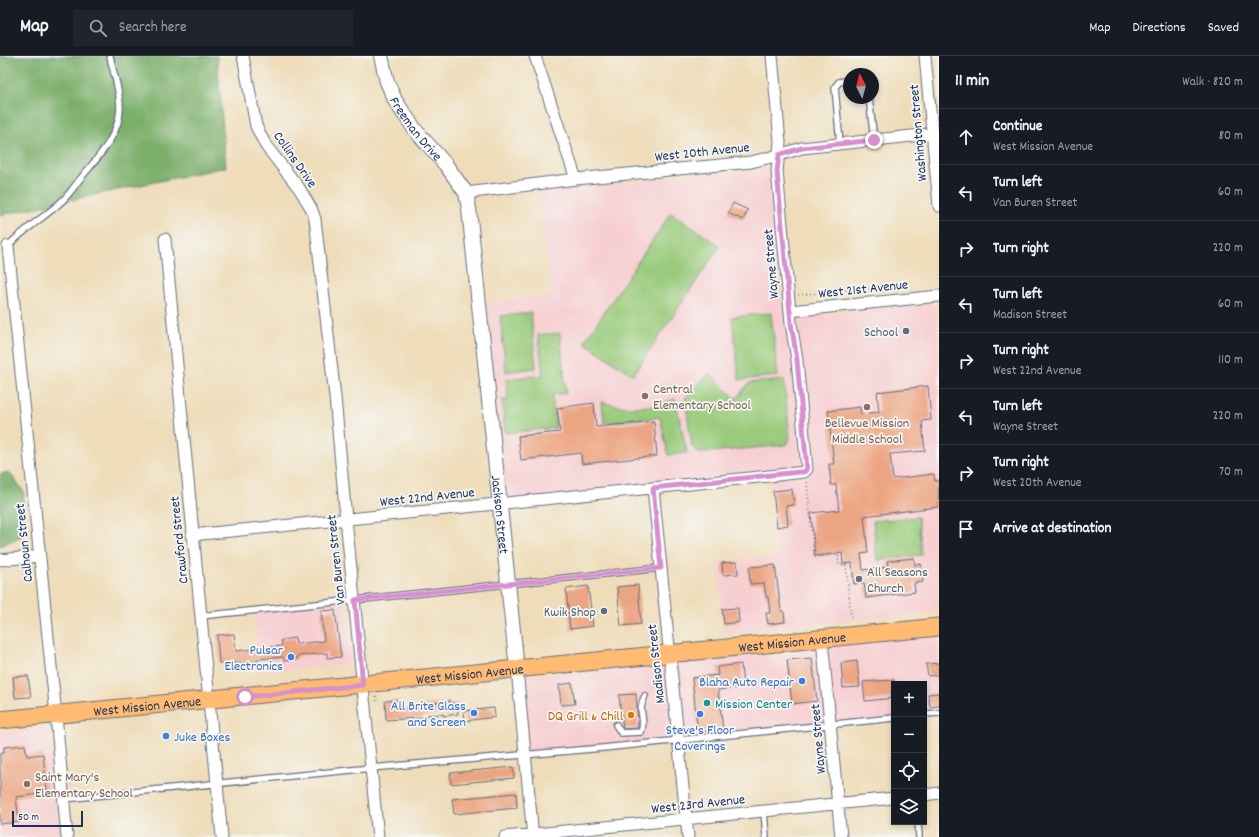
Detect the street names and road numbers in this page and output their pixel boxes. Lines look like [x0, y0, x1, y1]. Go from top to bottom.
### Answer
street label: Washington Street [905, 84, 933, 182]
street label: Freeman Drive [383, 94, 446, 166]
street label: Collins Drive [268, 128, 321, 192]
street label: West 20th Avenue [654, 138, 751, 168]
street label: Wayne Street [759, 228, 785, 300]
street label: West 21st Avenue [817, 275, 909, 305]
street label: Jackson Street [485, 474, 513, 555]
street label: West 22nd Avenue [379, 483, 476, 513]
street label: Crawford Street [165, 495, 195, 585]
street label: Calhoun Street [11, 502, 39, 583]
street label: Van Buren Street [322, 514, 352, 606]
street label: Madison Street [643, 623, 671, 704]
street label: West Mission Avenue [738, 628, 847, 659]
street label: West Mission Avenue [415, 660, 525, 691]
street label: West Mission Avenue [93, 692, 202, 723]
street label: Wayne Street [806, 703, 832, 775]
street label: West 23rd Avenue [650, 790, 746, 820]

